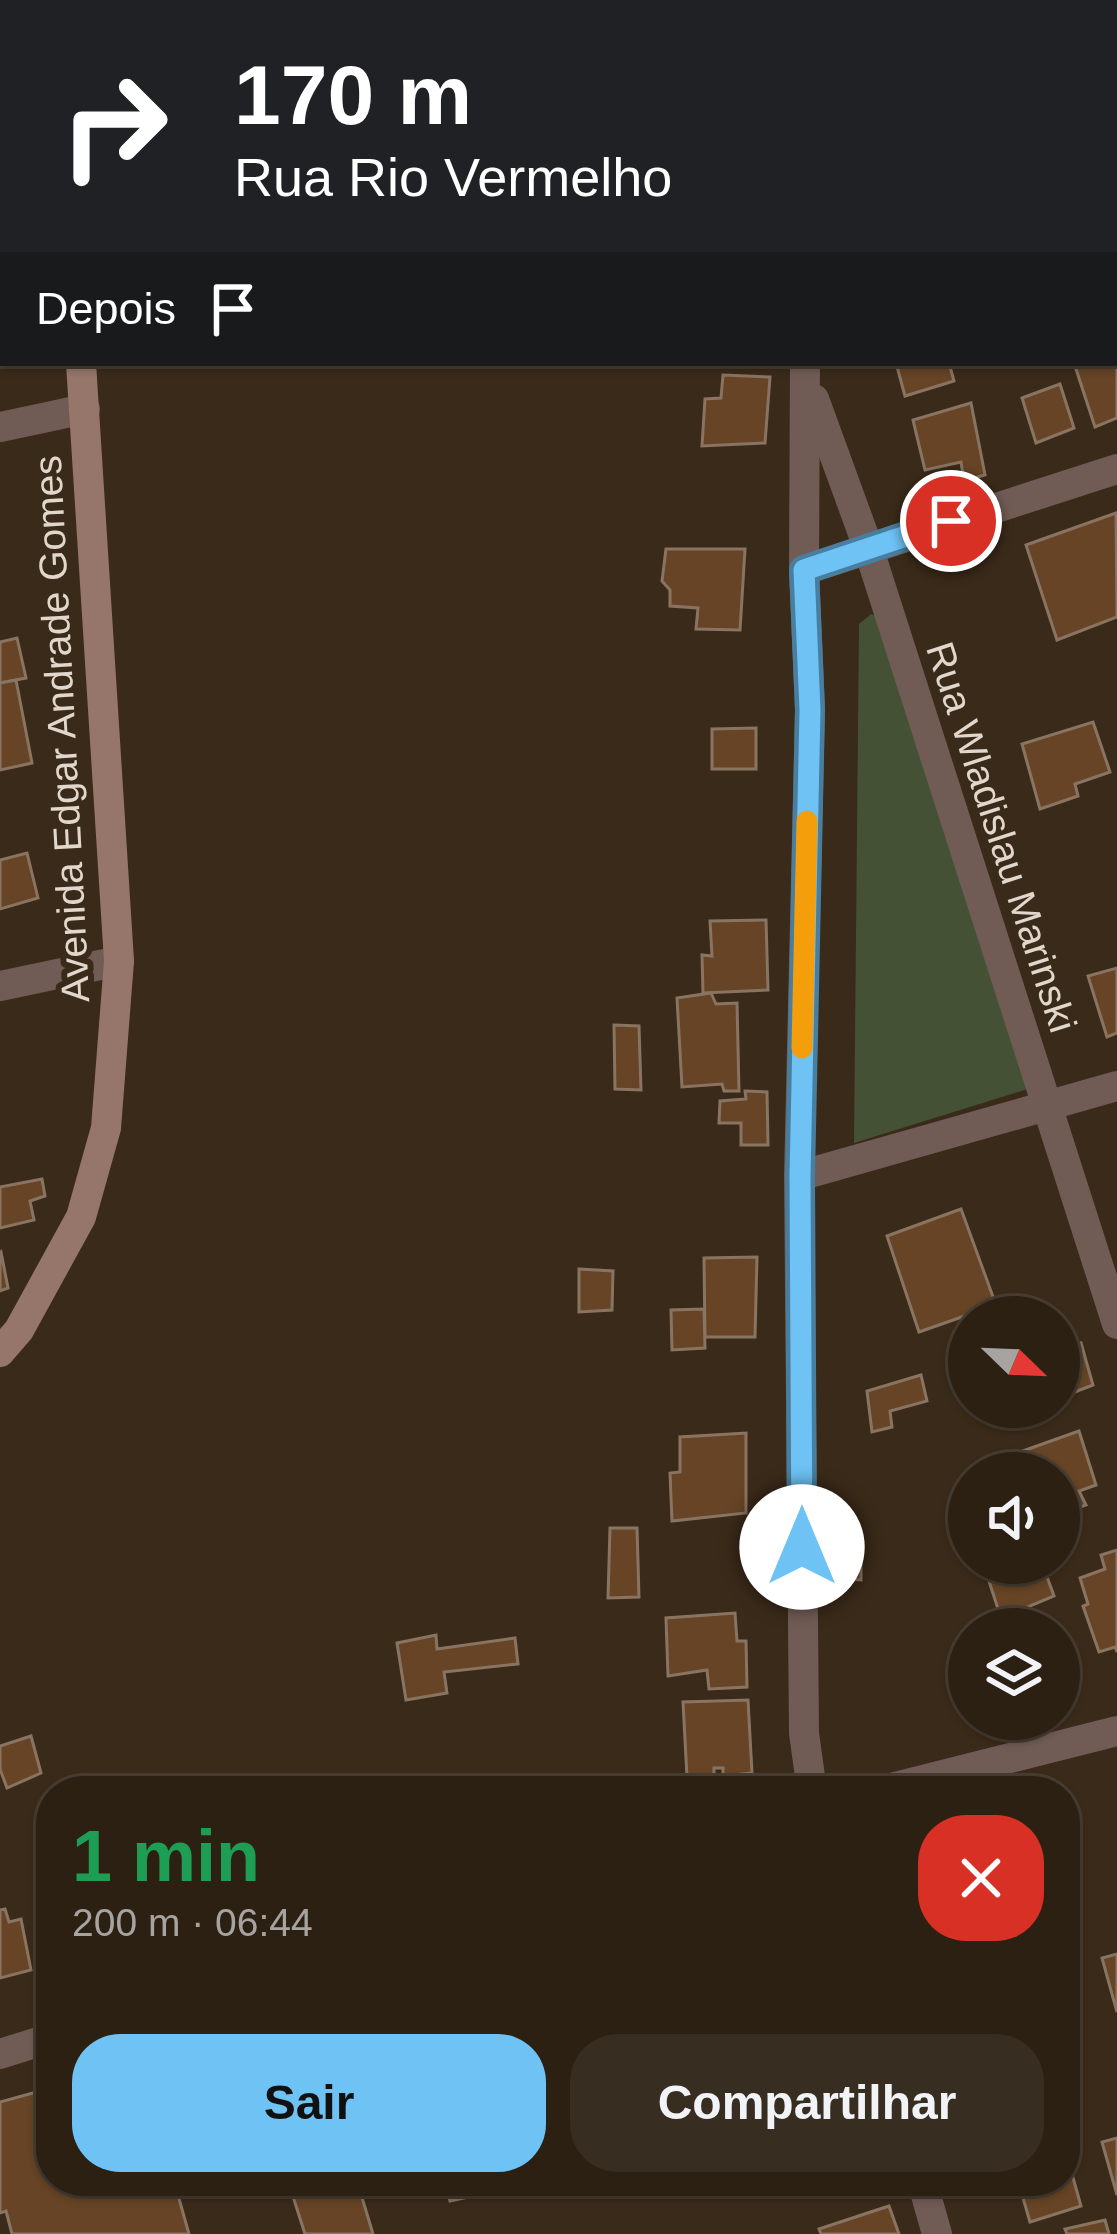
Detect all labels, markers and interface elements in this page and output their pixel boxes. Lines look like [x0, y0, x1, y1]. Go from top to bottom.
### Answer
icon: right [36, 48, 192, 204]
text: 170 m [234, 48, 472, 142]
text: Rua Rio Vermelho [234, 147, 672, 207]
icon: arrive [200, 276, 266, 342]
text: Depois [36, 283, 176, 334]
street label: Avenida Edgar Andrade Gomes [26, 454, 97, 1004]
pin [900, 470, 1002, 572]
icon: arrive [918, 488, 984, 554]
street label: Rua Wladislau Marinski [918, 637, 1085, 1038]
north arrow [948, 1296, 1080, 1428]
map controls [948, 1296, 1080, 1740]
button: sound [948, 1452, 1080, 1584]
position arrow [739, 1484, 865, 1610]
button: layers [948, 1608, 1080, 1740]
button: close [918, 1815, 1044, 1941]
text: 1 min [72, 1816, 260, 1896]
text: 200 m · 06:44 [72, 1901, 313, 1944]
button: Sair [72, 2034, 546, 2172]
button: Compartilhar [570, 2034, 1044, 2172]

